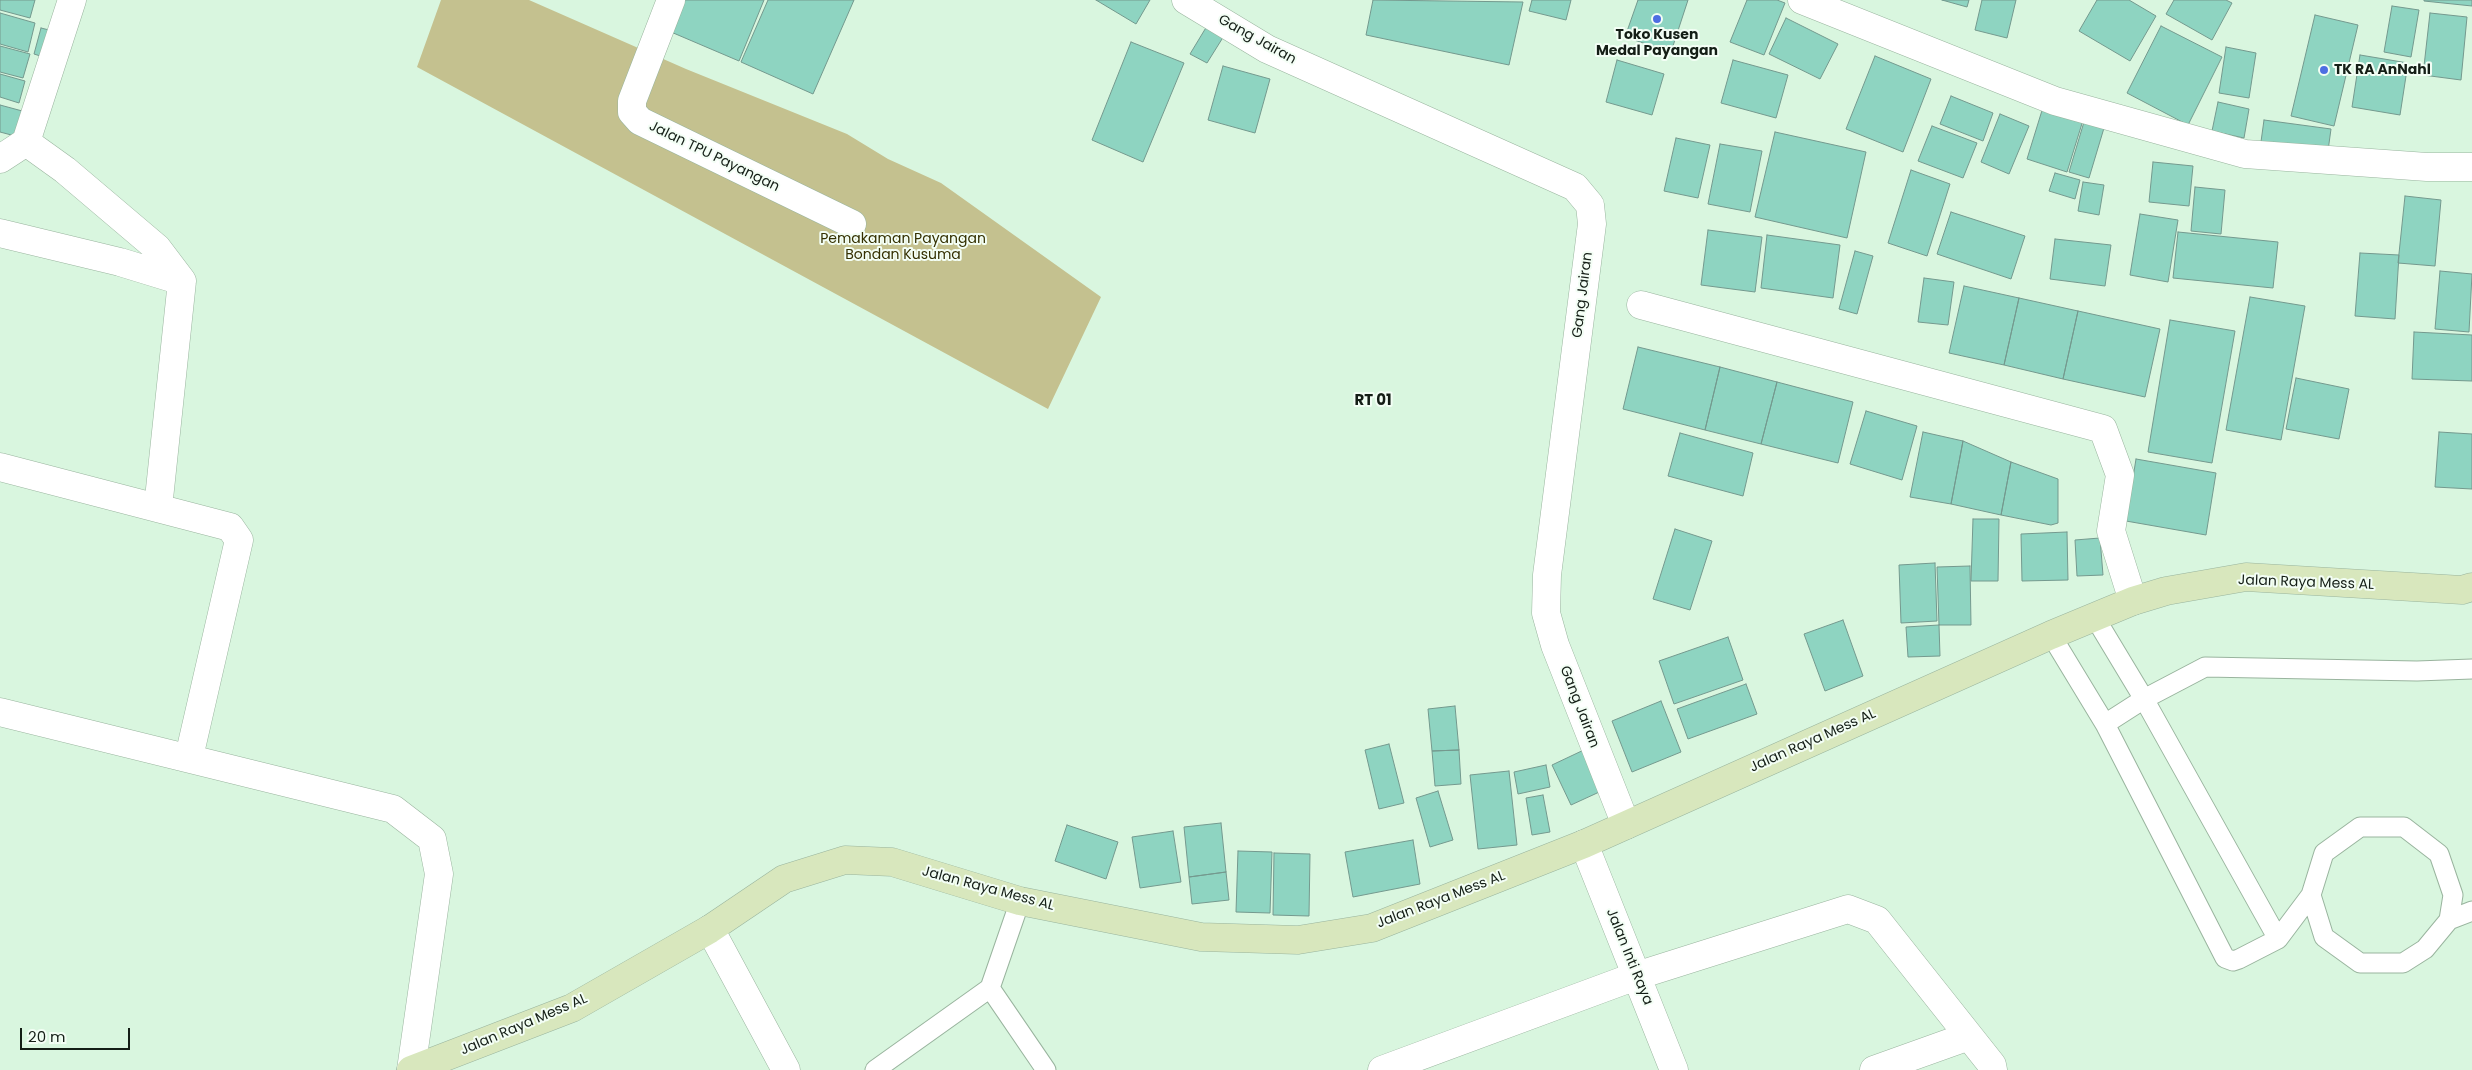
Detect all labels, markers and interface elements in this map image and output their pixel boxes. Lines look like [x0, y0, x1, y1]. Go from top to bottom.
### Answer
street label: Gang Jairan [1215, 12, 1299, 68]
marker: Toko Kusen Medal Payangan [1651, 13, 1663, 25]
place label: Toko Kusen Medal Payangan [1596, 27, 1718, 59]
place label: TK RA AnNahl [2334, 62, 2431, 78]
marker: TK RA AnNahl [2318, 64, 2330, 76]
street label: Jalan TPU Payangan [646, 118, 782, 196]
park label: Pemakaman Payangan Bondan Kusuma [820, 231, 986, 264]
street label: Gang Jairan [1569, 251, 1597, 339]
district label: RT 01 [1354, 392, 1392, 410]
street label: Jalan Raya Mess AL [2238, 572, 2374, 594]
street label: Gang Jairan [1556, 664, 1602, 750]
street label: Jalan Raya Mess AL [1747, 706, 1879, 776]
street label: Jalan Raya Mess AL [920, 863, 1056, 915]
street label: Jalan Raya Mess AL [1374, 868, 1508, 932]
street label: Jalan Inti Raya [1602, 906, 1656, 1008]
street label: Jalan Raya Mess AL [458, 991, 590, 1059]
scale bar [22, 1018, 132, 1050]
text: 20 m [28, 1026, 66, 1047]

